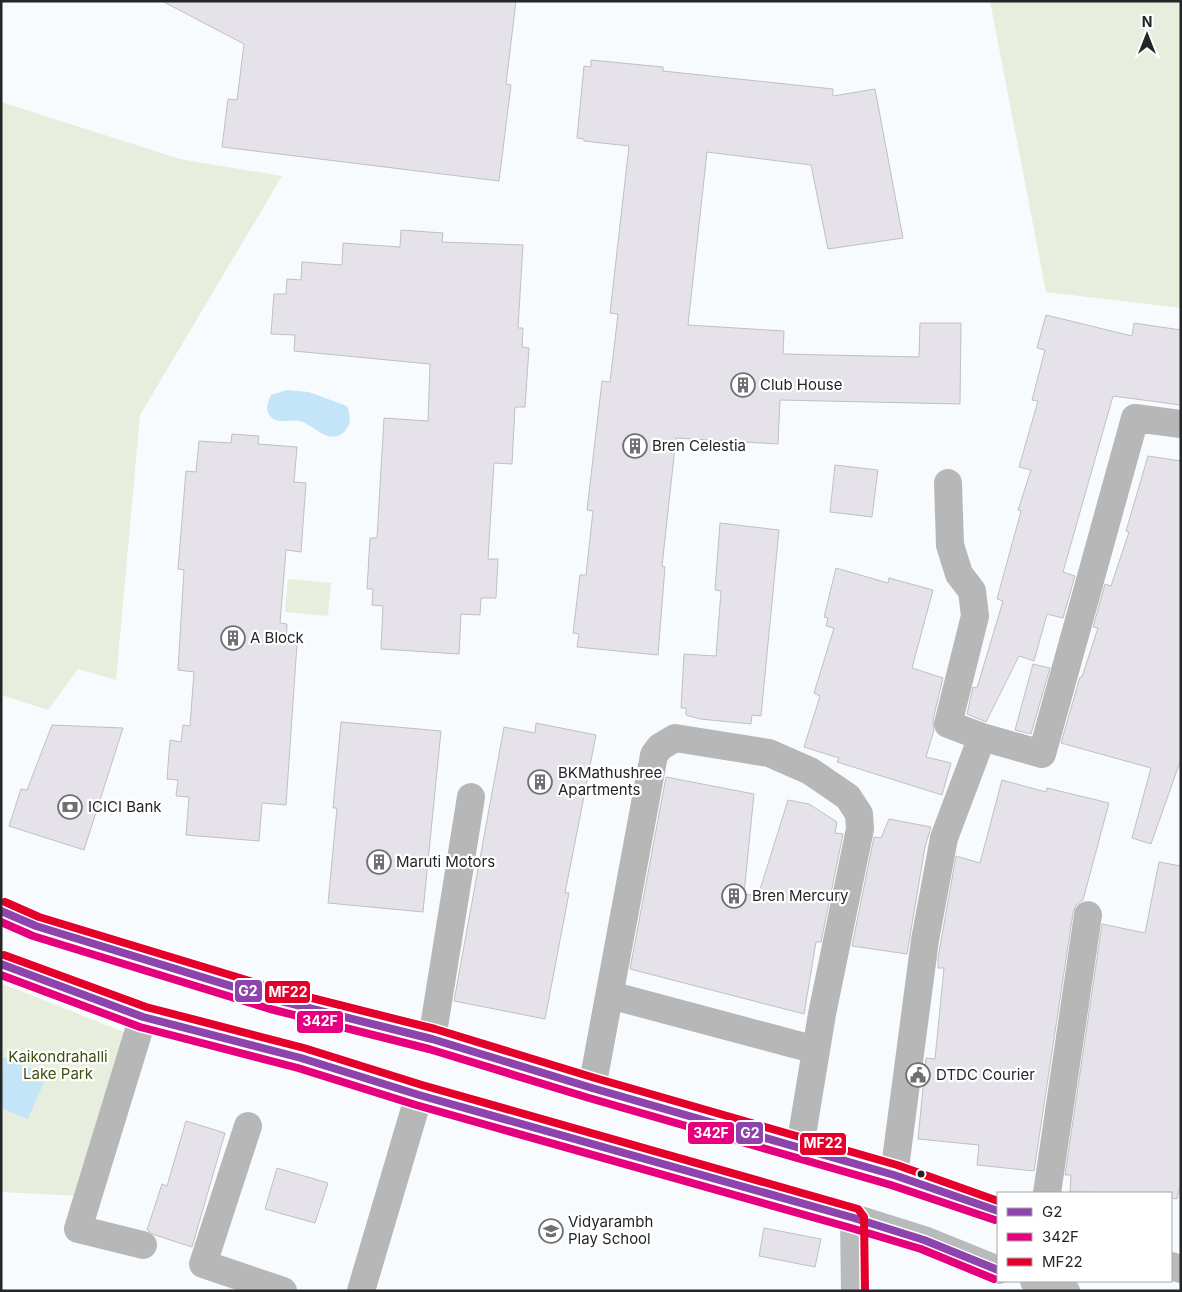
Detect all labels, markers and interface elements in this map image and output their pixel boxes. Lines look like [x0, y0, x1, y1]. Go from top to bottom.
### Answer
north arrow [1122, 10, 1172, 60]
text: N [1142, 13, 1152, 30]
building icon: Club House [730, 372, 756, 398]
place label: Club House [760, 375, 843, 394]
building icon: Bren Celestia [622, 433, 648, 459]
place label: Bren Celestia [652, 436, 746, 455]
building icon: A Block [220, 625, 246, 651]
place label: A Block [250, 628, 305, 647]
place label: BKMathushree Apartments [558, 763, 662, 799]
building icon: BKMathushree Apartments [527, 769, 553, 795]
bank icon: ICICI Bank [57, 794, 83, 820]
place label: ICICI Bank [88, 797, 162, 816]
building icon: Maruti Motors [366, 849, 392, 875]
place label: Maruti Motors [396, 852, 495, 871]
building icon: Bren Mercury [721, 883, 747, 909]
place label: Bren Mercury [752, 886, 849, 905]
line badge: G2 [234, 979, 263, 1003]
line badge: MF22 [264, 980, 311, 1004]
text: G2 [238, 982, 258, 999]
text: MF22 [269, 983, 308, 1000]
line badge: 342F [296, 1010, 344, 1034]
text: 342F [302, 1012, 338, 1029]
park label: Kaikondrahalli Lake Park [8, 1047, 108, 1083]
public building icon: DTDC Courier [905, 1062, 931, 1088]
place label: DTDC Courier [936, 1065, 1035, 1084]
line badge: 342F [687, 1121, 735, 1145]
line badge: G2 [735, 1121, 764, 1145]
text: 342F [693, 1124, 729, 1141]
text: G2 [740, 1124, 760, 1141]
line badge: MF22 [799, 1132, 847, 1156]
text: MF22 [804, 1134, 843, 1151]
unlabelled marker [916, 1169, 926, 1179]
legend [997, 1192, 1172, 1282]
text: G2 [1042, 1202, 1062, 1221]
place label: Vidyarambh Play School [568, 1212, 653, 1248]
school or university icon: Vidyarambh Play School [538, 1218, 564, 1244]
text: 342F [1042, 1227, 1079, 1246]
text: MF22 [1042, 1252, 1083, 1271]

